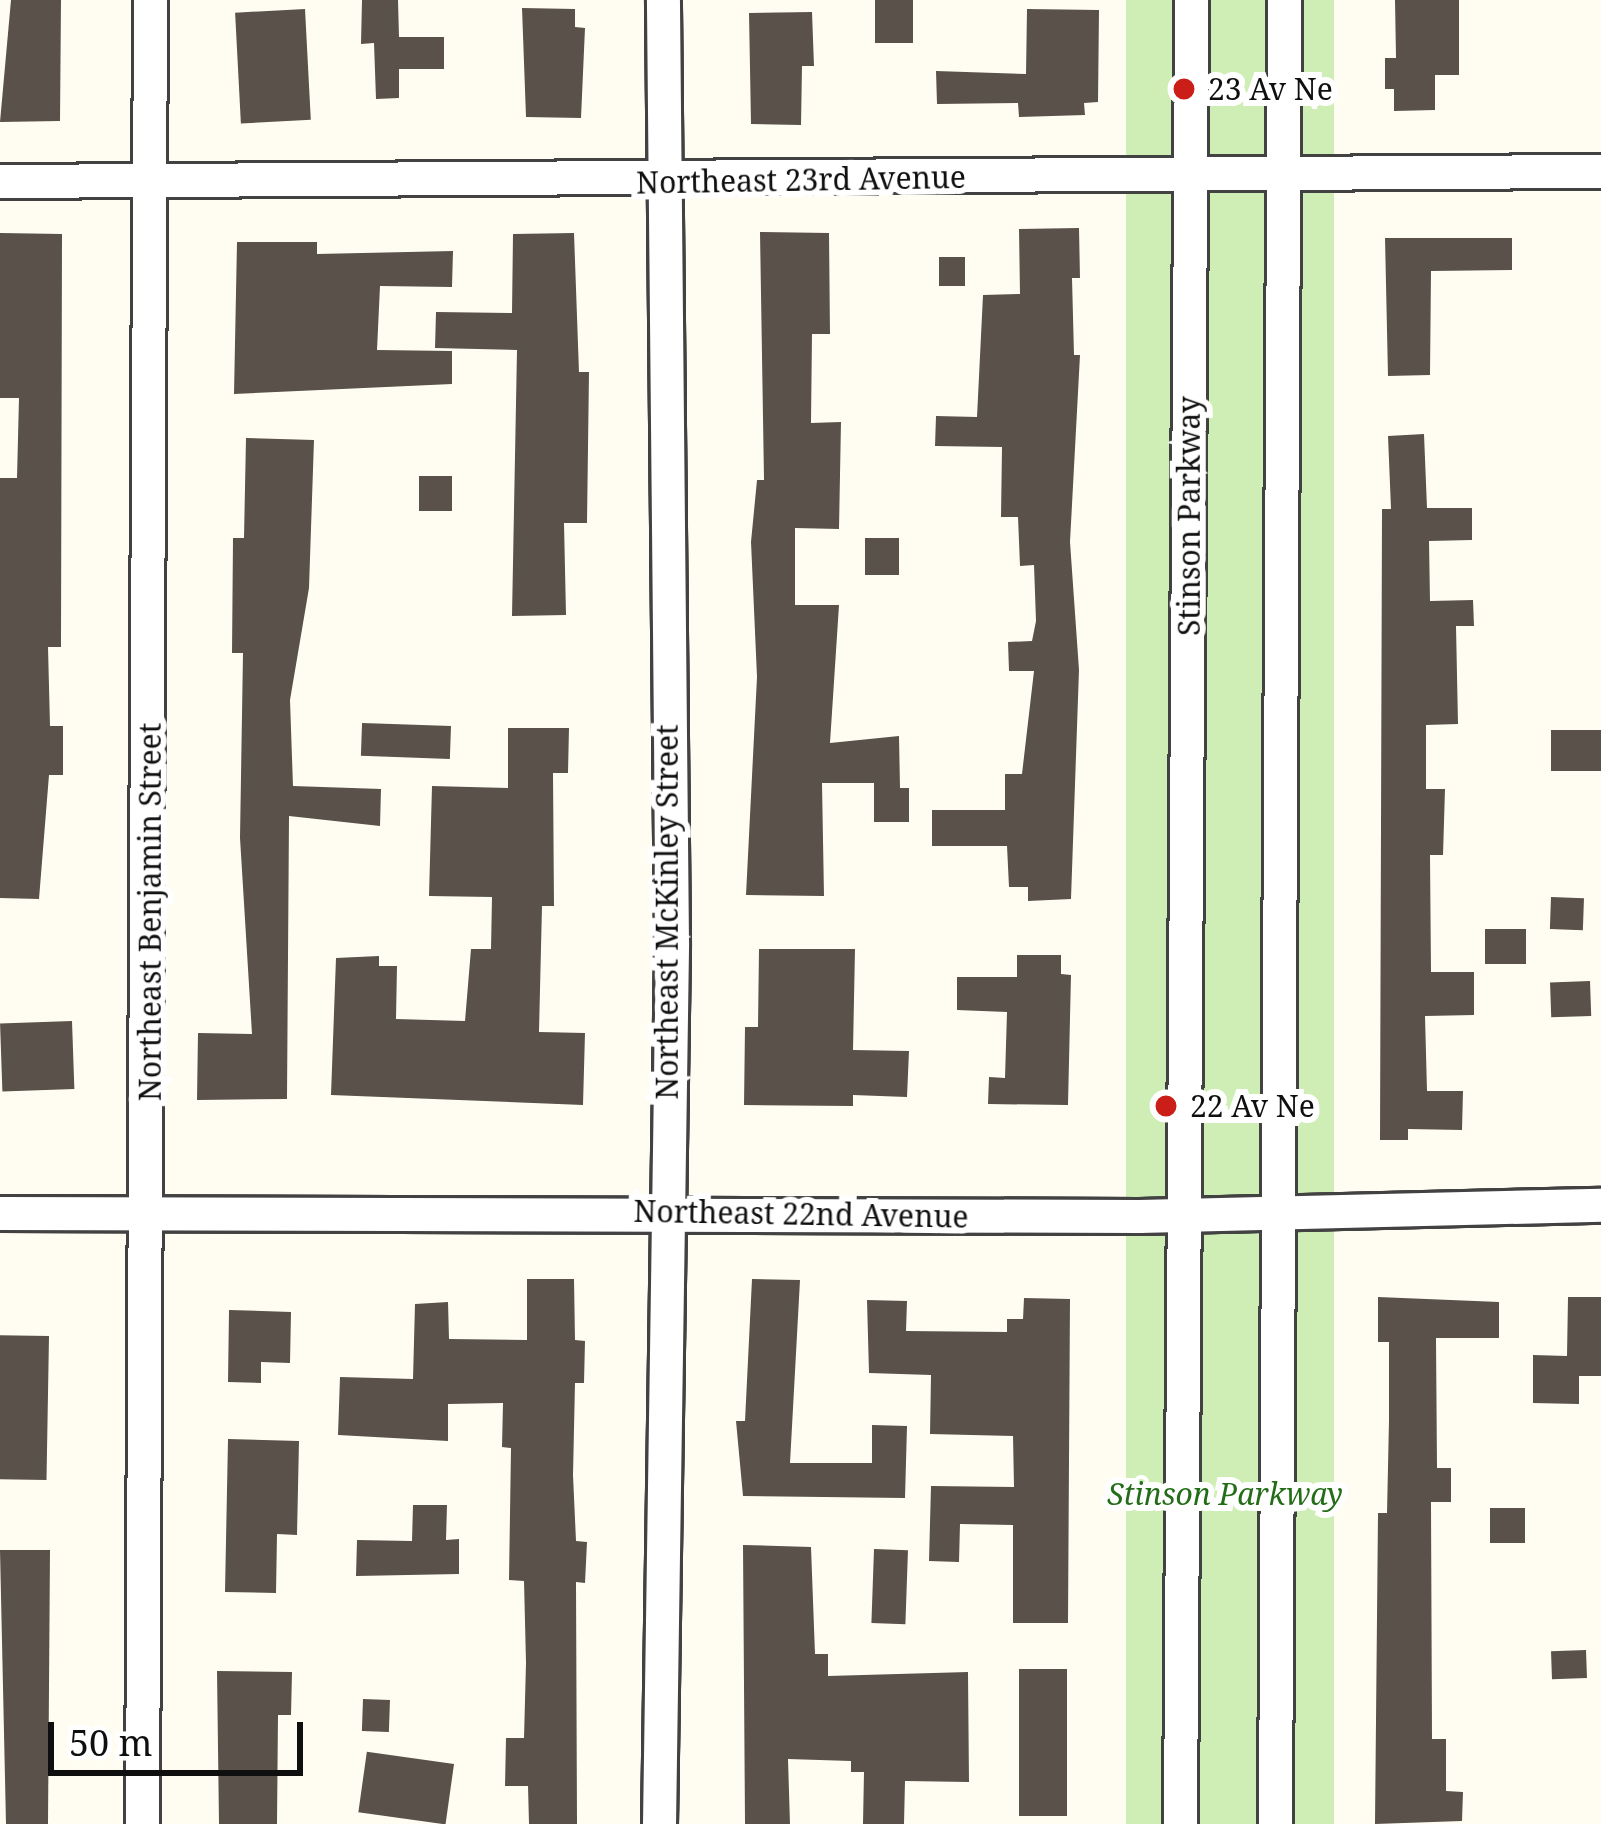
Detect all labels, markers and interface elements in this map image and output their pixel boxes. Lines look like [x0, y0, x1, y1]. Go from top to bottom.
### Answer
place label: 23 Av Ne [1208, 71, 1333, 107]
marker: 23 Av Ne [1171, 76, 1197, 102]
street label: Northeast 23rd Avenue [636, 159, 966, 201]
street label: Stinson Parkway [1171, 396, 1207, 636]
street label: Northeast Benjamin Street [132, 723, 168, 1101]
street label: Northeast McKinley Street [649, 724, 685, 1100]
place label: 22 Av Ne [1190, 1088, 1315, 1124]
marker: 22 Av Ne [1153, 1093, 1179, 1119]
street label: Northeast 22nd Avenue [633, 1193, 969, 1235]
park label: Stinson Parkway [1107, 1476, 1343, 1512]
scale bar [54, 1698, 309, 1772]
text: 50 m [69, 1718, 153, 1767]

